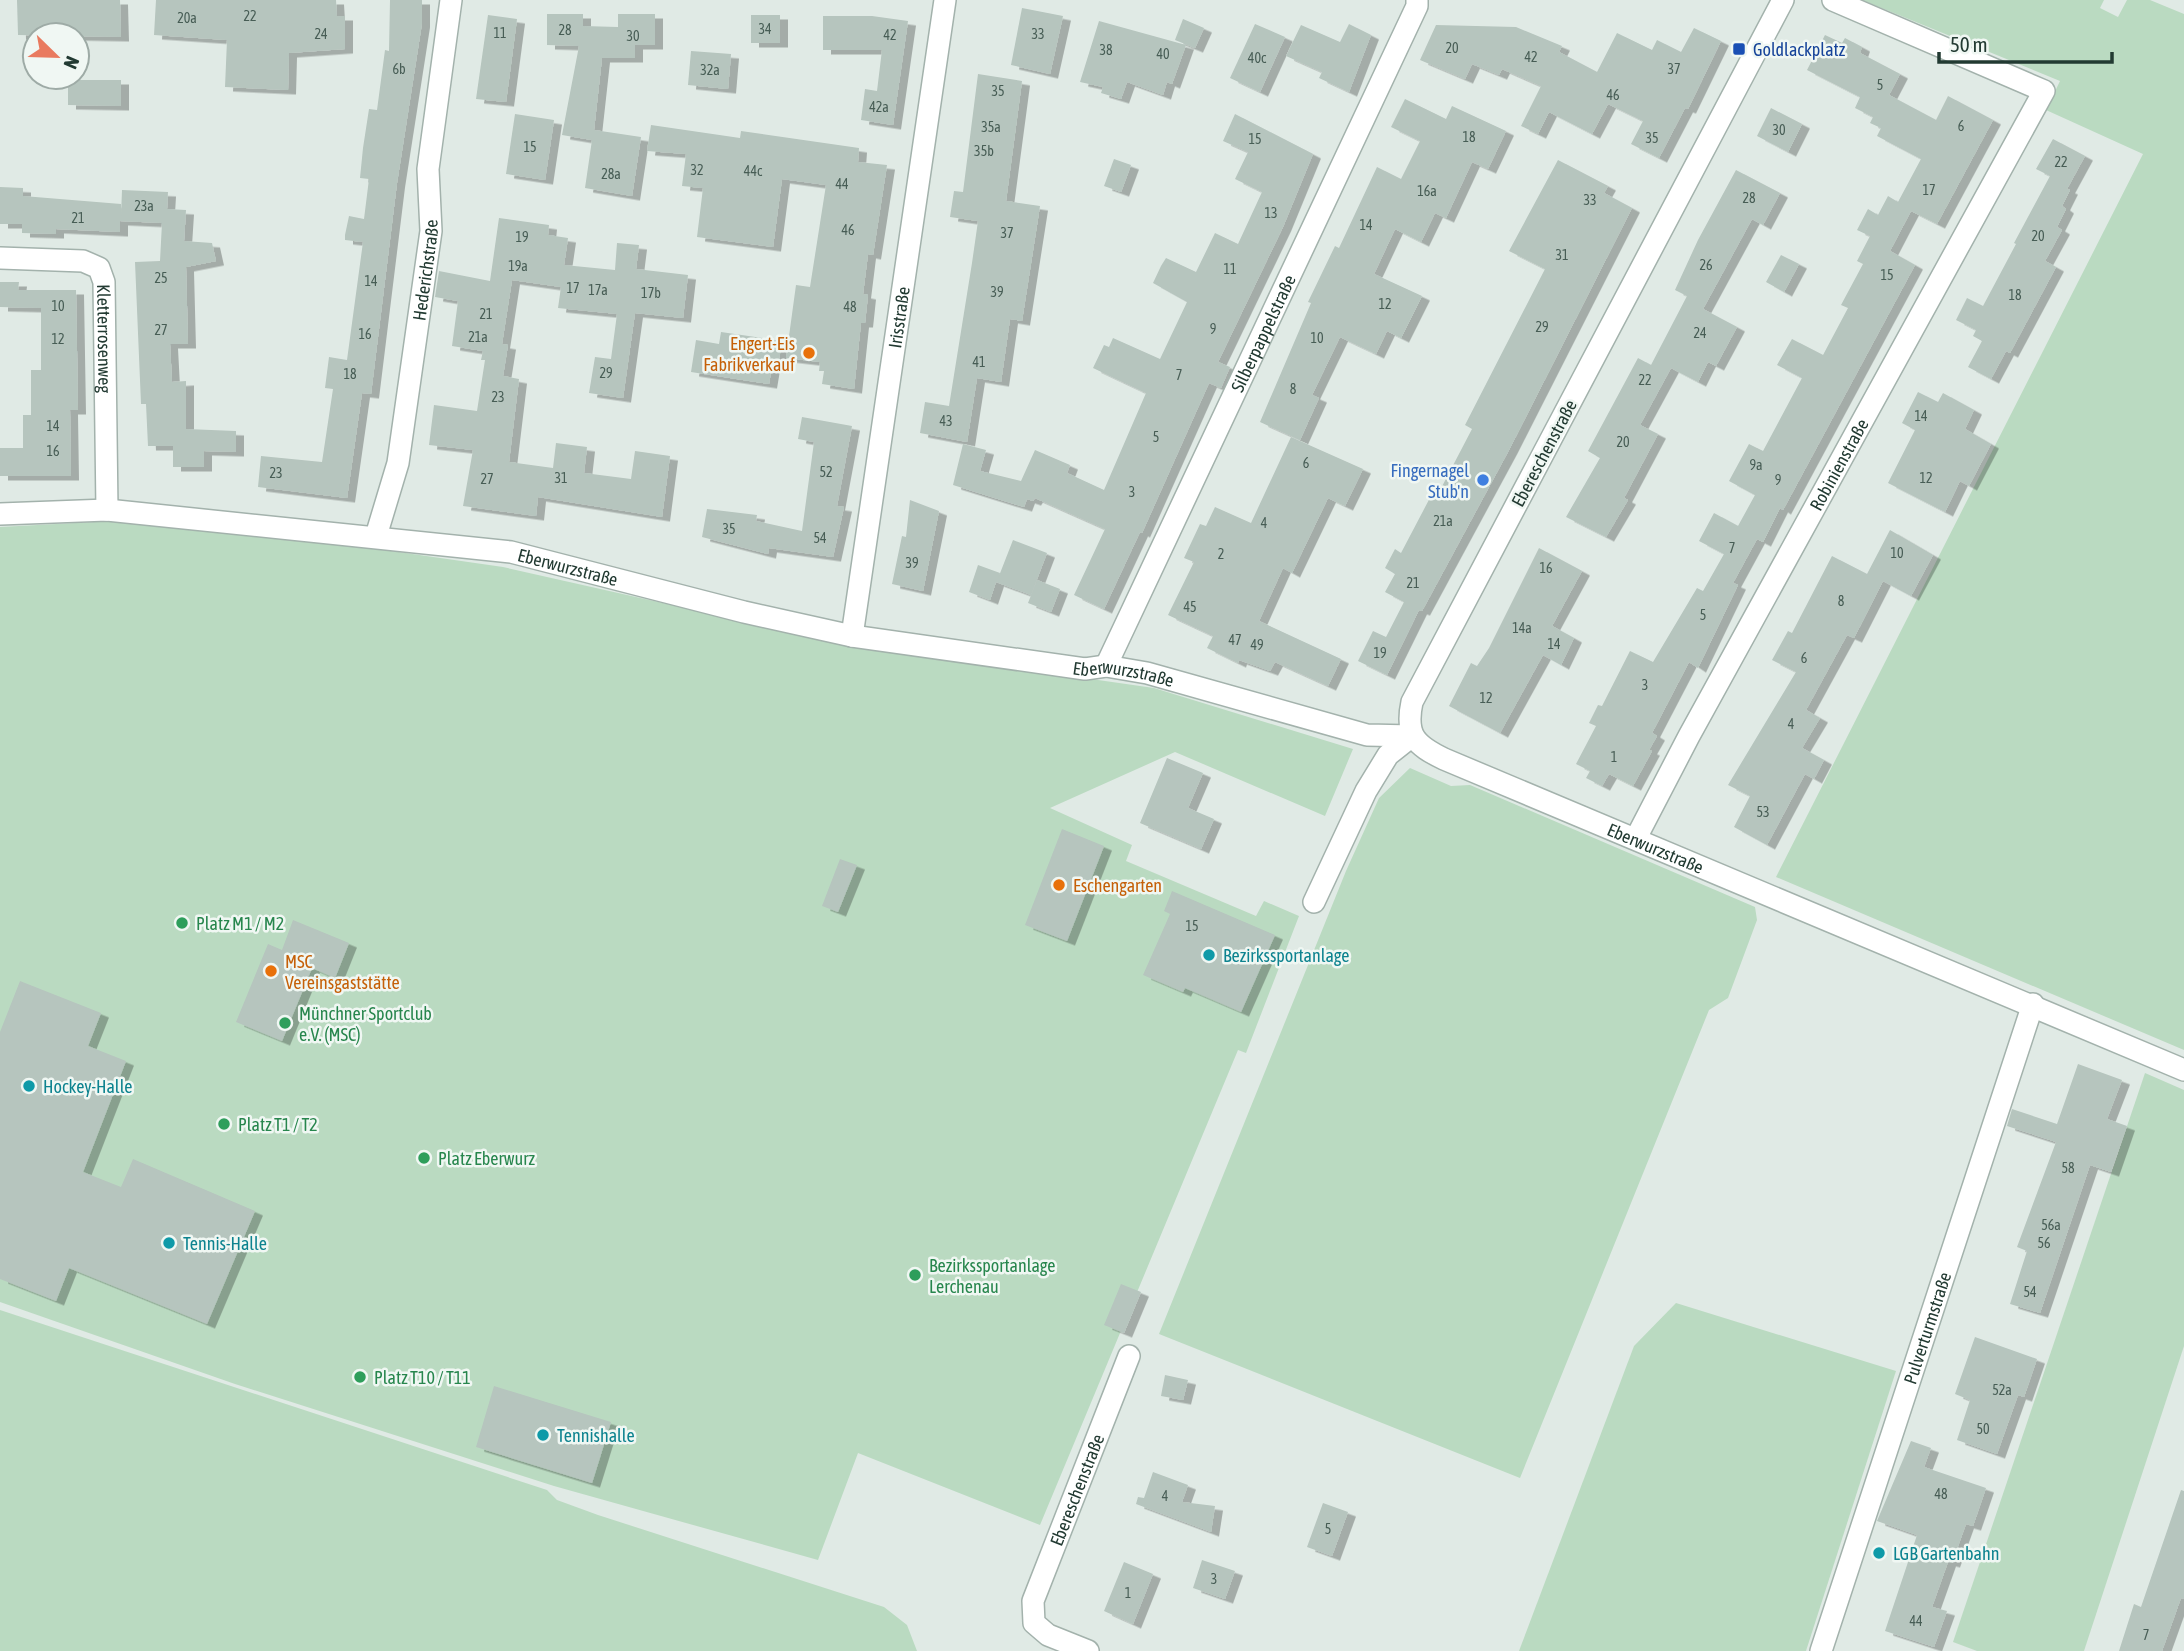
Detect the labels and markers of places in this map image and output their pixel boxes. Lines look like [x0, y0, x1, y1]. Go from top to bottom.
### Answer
place label: Goldlackplatz [1753, 39, 1846, 60]
marker: Goldlackplatz [1731, 41, 1747, 57]
place label: Engert-Eis Fabrikverkauf [703, 333, 795, 375]
marker: Engert-Eis Fabrikverkauf [801, 345, 817, 361]
place label: Fingernagel Stub'n [1391, 460, 1469, 502]
marker: Fingernagel Stub'n [1475, 472, 1491, 488]
place label: Eschengarten [1073, 875, 1162, 896]
marker: Eschengarten [1051, 877, 1067, 893]
place label: Platz M1 / M2 [196, 913, 284, 934]
marker: Platz M1 / M2 [174, 915, 190, 931]
place label: Bezirkssportanlage [1223, 945, 1349, 966]
marker: Bezirkssportanlage [1201, 947, 1217, 963]
place label: MSC Vereinsgaststätte [285, 951, 400, 993]
marker: MSC Vereinsgaststätte [263, 963, 279, 979]
place label: Münchner Sportclub e.V. (MSC) [299, 1003, 432, 1045]
marker: Münchner Sportclub e.V. (MSC) [277, 1015, 293, 1031]
place label: Hockey-Halle [43, 1076, 132, 1097]
marker: Hockey-Halle [21, 1078, 37, 1094]
place label: Platz T1 / T2 [238, 1114, 318, 1135]
marker: Platz T1 / T2 [216, 1116, 232, 1132]
place label: Platz Eberwurz [438, 1148, 536, 1169]
marker: Platz Eberwurz [416, 1150, 432, 1166]
place label: Tennis-Halle [183, 1233, 267, 1254]
marker: Tennis-Halle [161, 1235, 177, 1251]
place label: Bezirkssportanlage Lerchenau [929, 1255, 1055, 1297]
marker: Bezirkssportanlage Lerchenau [907, 1267, 923, 1283]
place label: Platz T10 / T11 [374, 1367, 471, 1388]
marker: Platz T10 / T11 [352, 1369, 368, 1385]
place label: Tennishalle [557, 1425, 635, 1446]
marker: Tennishalle [535, 1427, 551, 1443]
place label: LGB Gartenbahn [1893, 1543, 1999, 1564]
marker: LGB Gartenbahn [1871, 1545, 1887, 1561]

